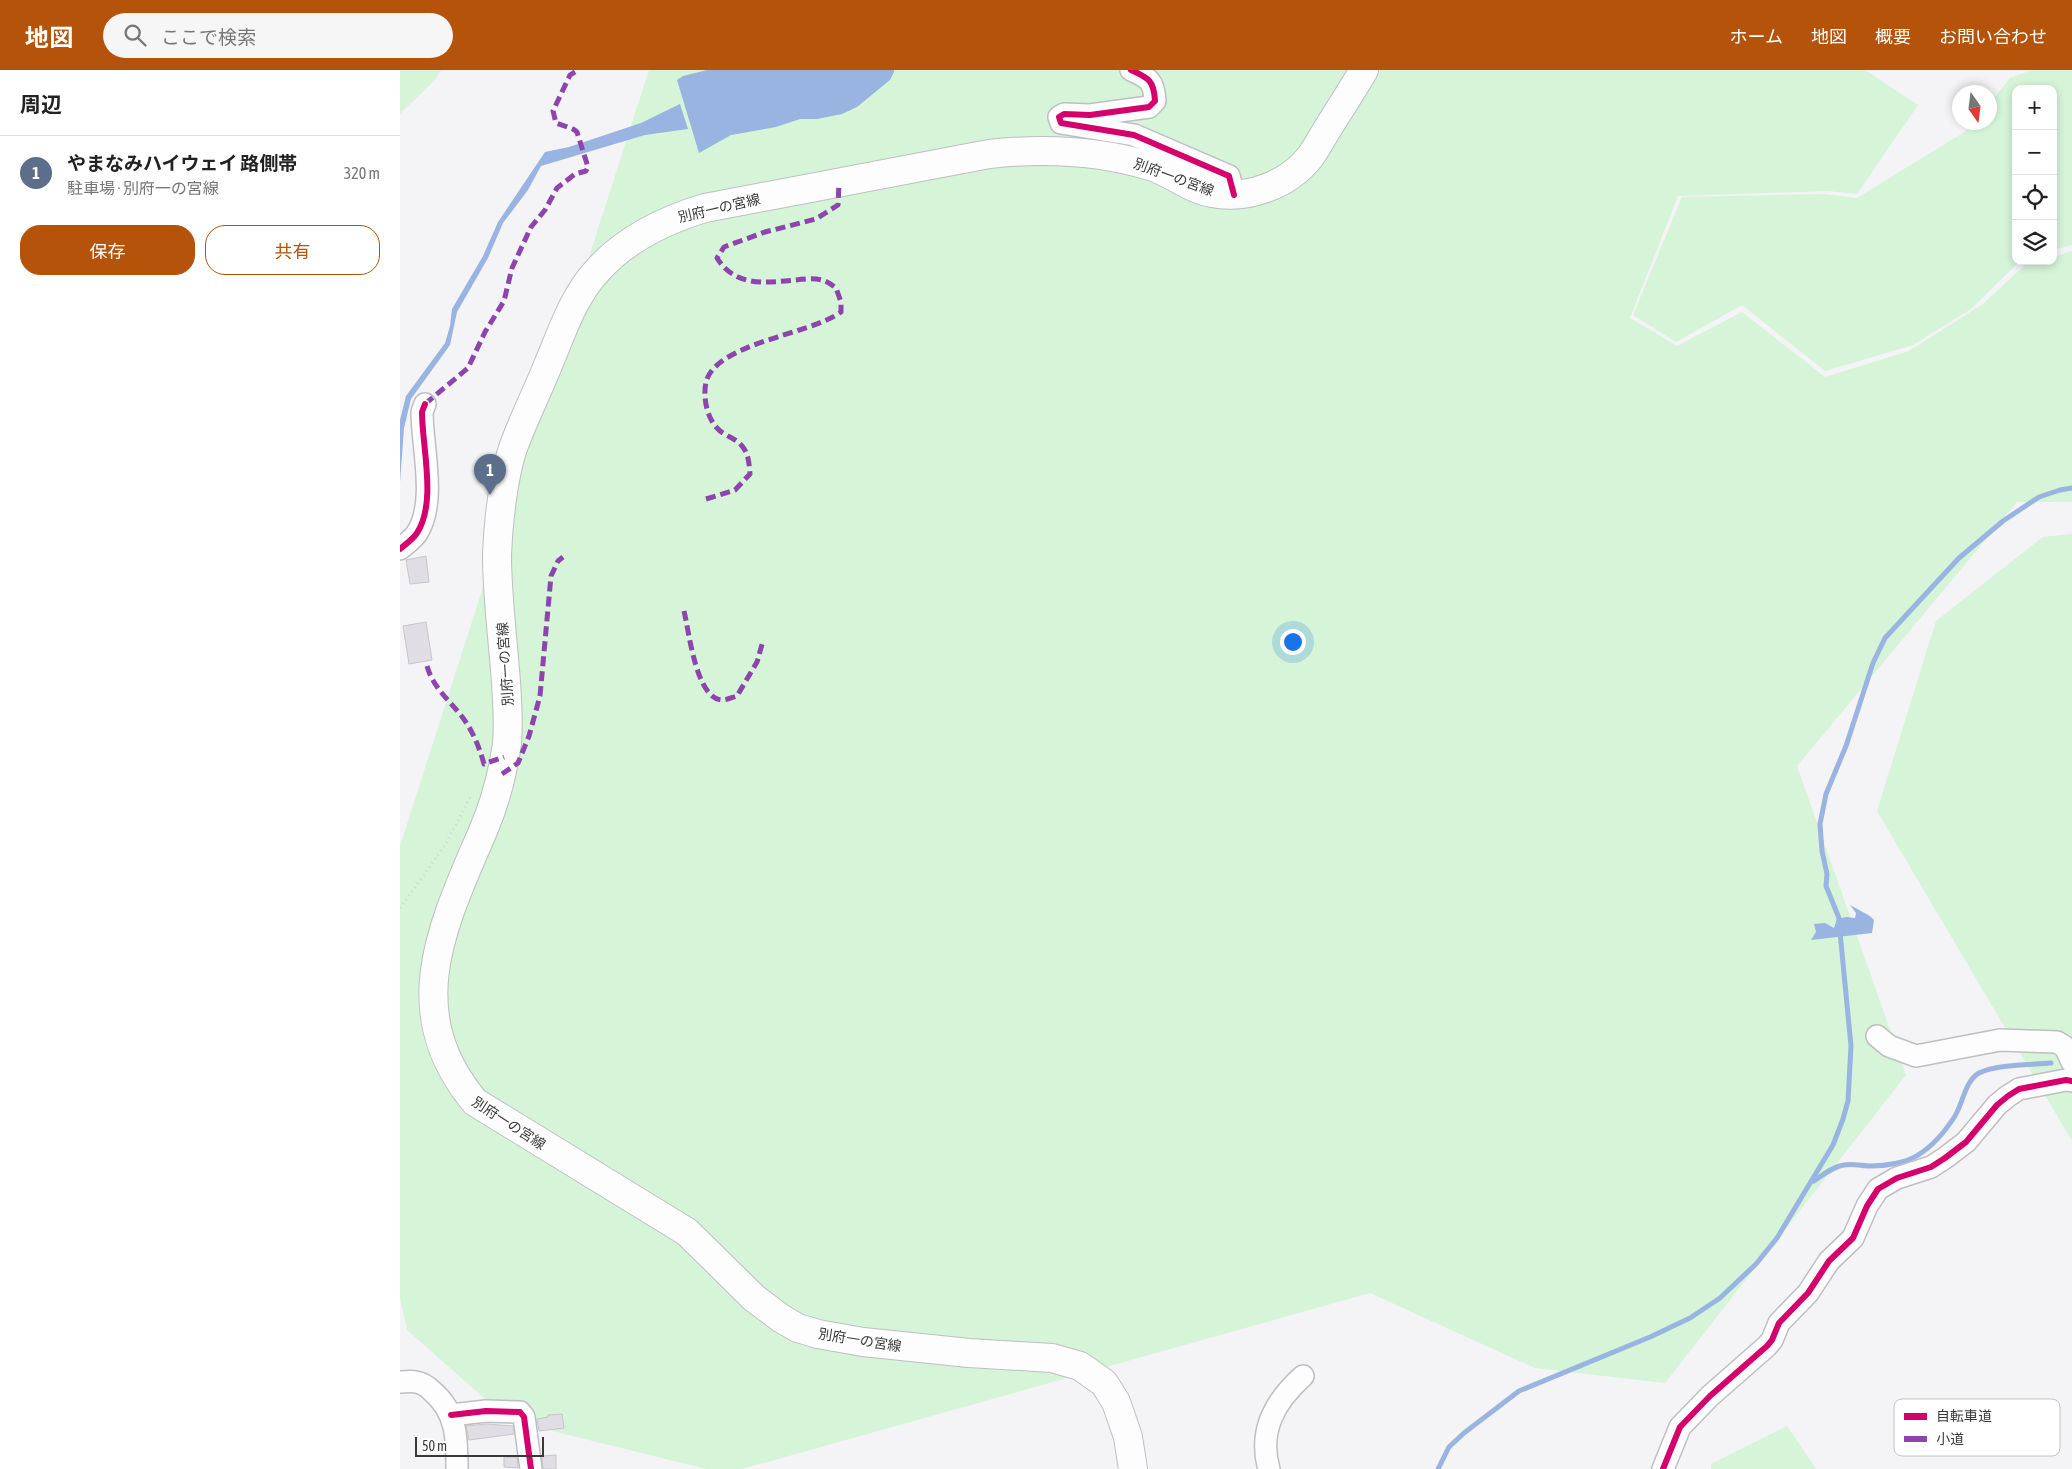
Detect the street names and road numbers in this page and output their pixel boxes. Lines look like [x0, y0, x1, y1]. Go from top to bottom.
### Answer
street label: 別府一の宮線 [1132, 155, 1216, 199]
street label: 別府一の宮線 [676, 191, 762, 225]
street label: 別府一の宮線 [494, 622, 516, 706]
street label: 別府一の宮線 [469, 1093, 549, 1153]
street label: 別府一の宮線 [817, 1326, 903, 1354]

